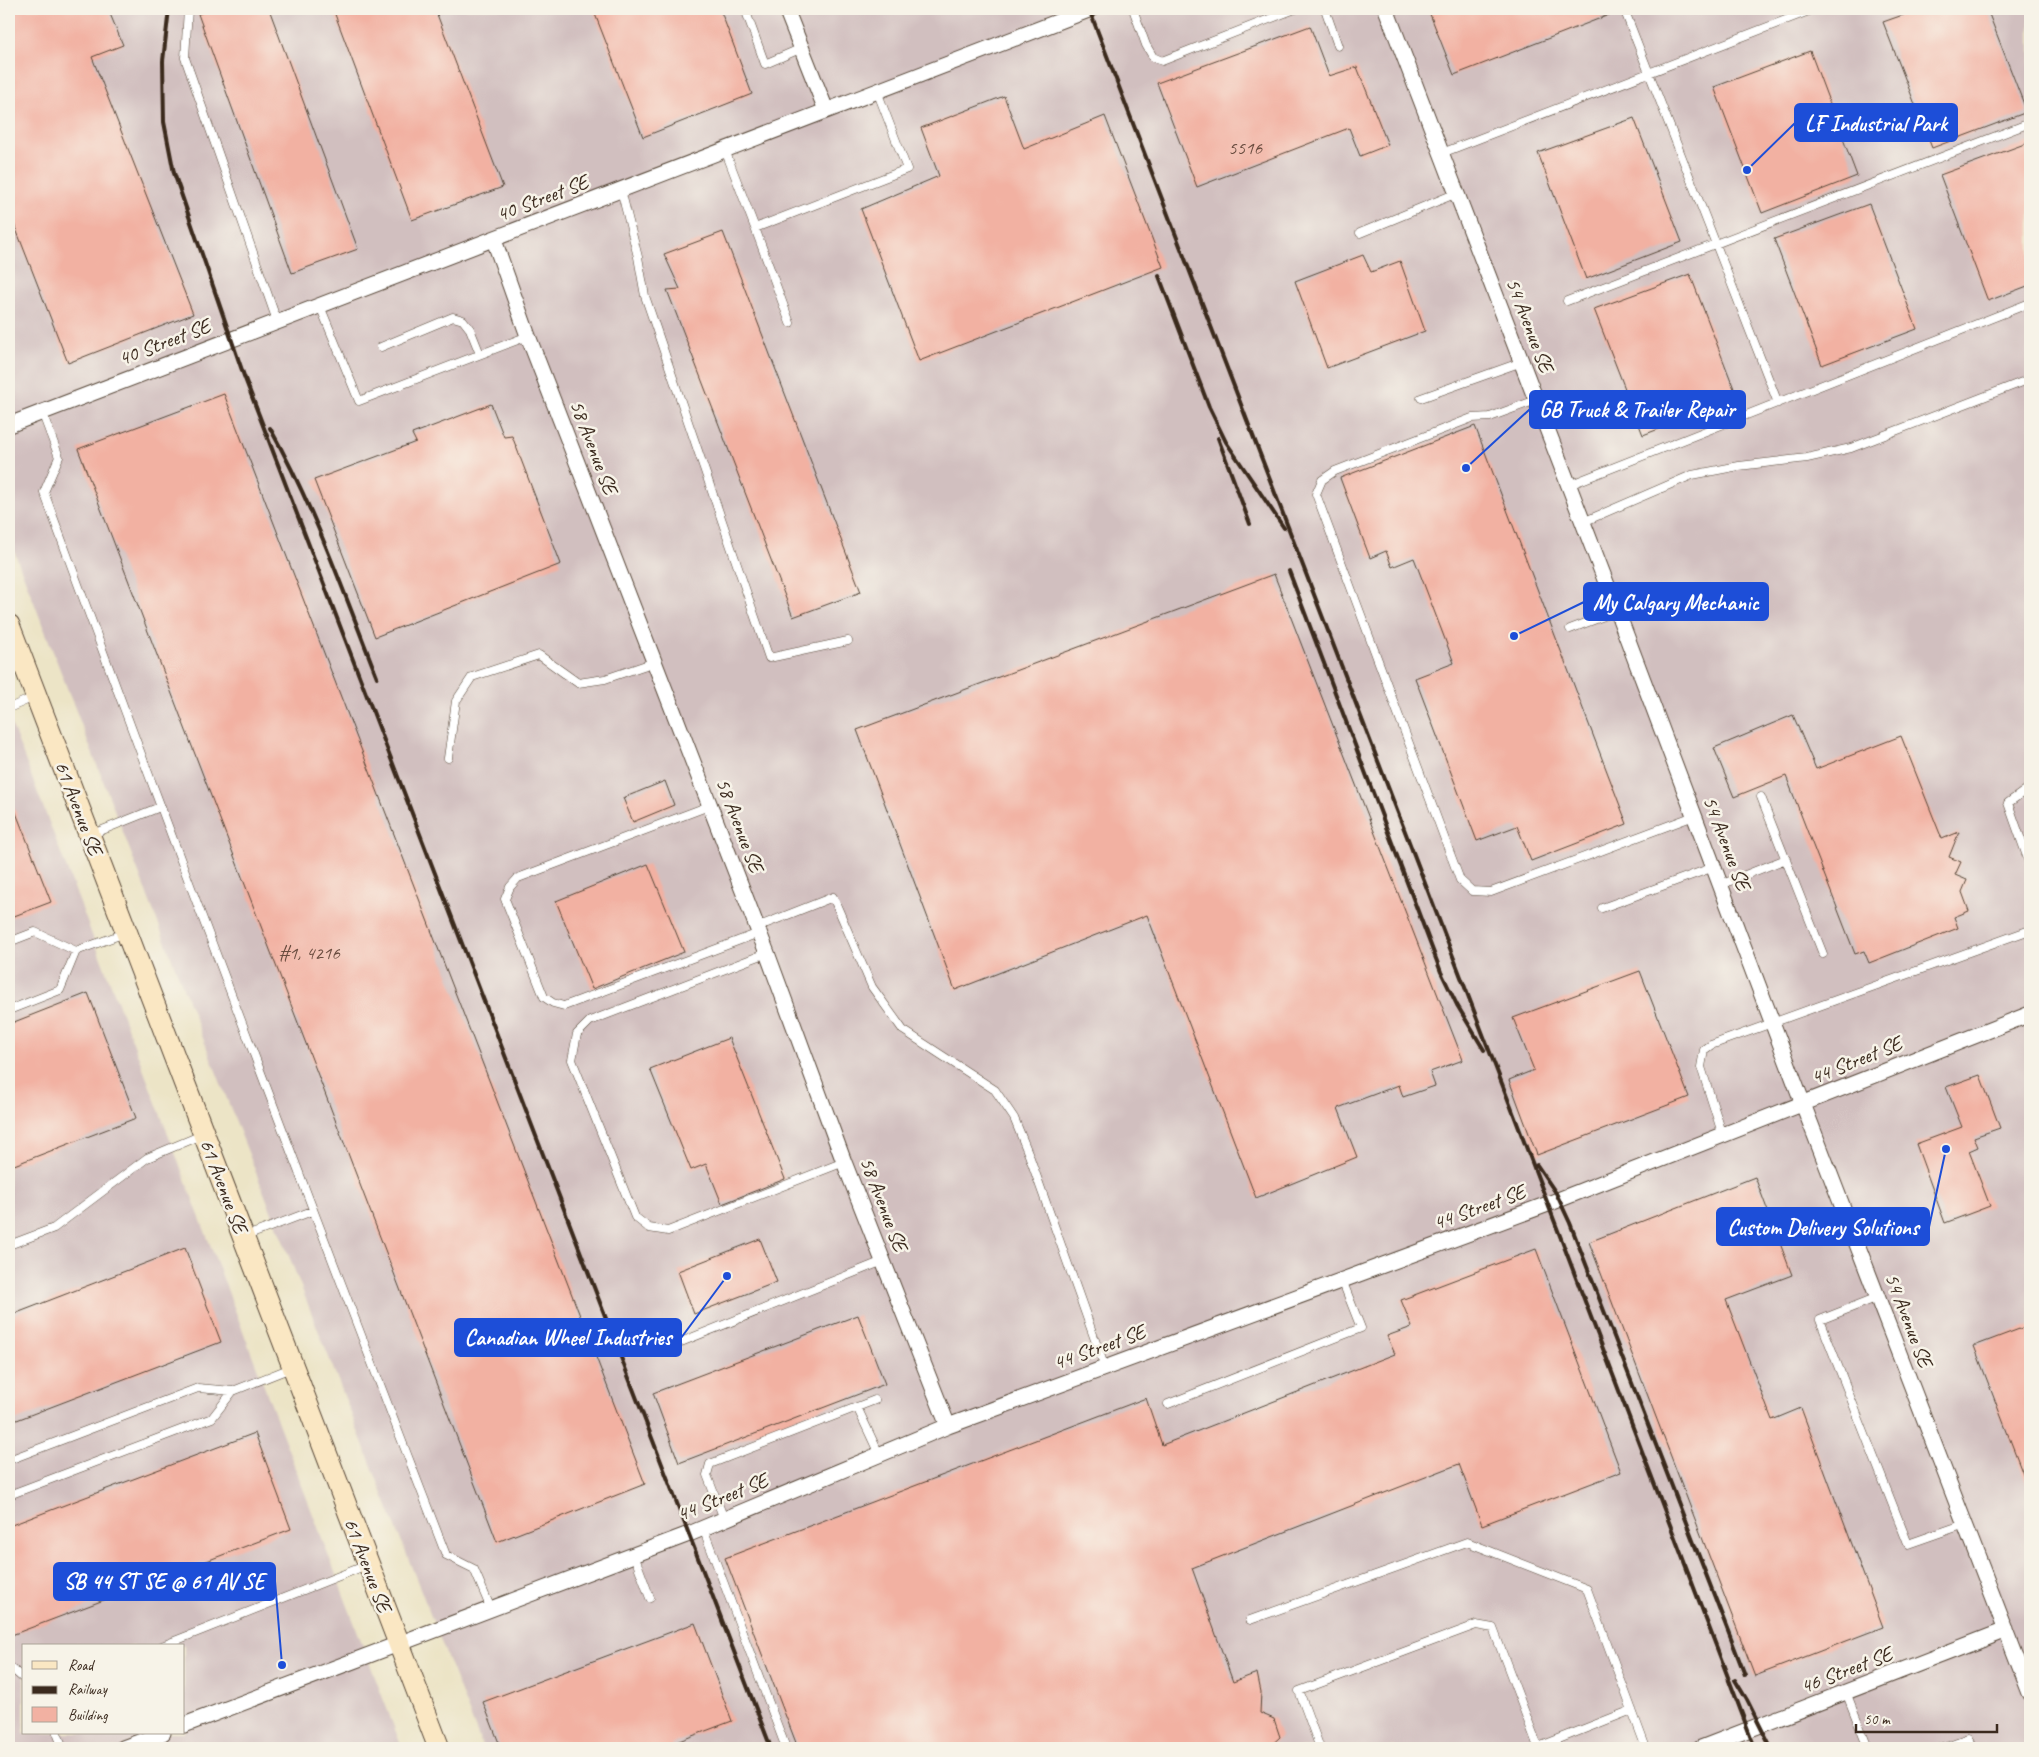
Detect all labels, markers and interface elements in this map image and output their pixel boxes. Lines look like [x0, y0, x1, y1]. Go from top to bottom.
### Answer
callout: LF Industrial Park [1795, 104, 1957, 141]
text: LF Industrial Park [1805, 110, 1949, 138]
house number: 5516 [1228, 136, 1264, 160]
street label: 40 Street SE [493, 168, 594, 227]
street label: 54 Avenue SE [1500, 274, 1561, 378]
street label: 40 Street SE [115, 312, 216, 371]
callout: GB Truck & Trailer Repair [1530, 391, 1745, 428]
street label: 58 Avenue SE [564, 396, 625, 500]
text: GB Truck & Trailer Repair [1539, 396, 1737, 424]
callout: My Calgary Mechanic [1584, 583, 1768, 620]
text: My Calgary Mechanic [1593, 589, 1759, 617]
street label: 61 Avenue SE [49, 757, 110, 861]
street label: 58 Avenue SE [710, 774, 771, 878]
street label: 54 Avenue SE [1697, 792, 1758, 896]
house number: #1, 4216 [278, 941, 341, 965]
street label: 44 Street SE [1807, 1029, 1908, 1090]
street label: 61 Avenue SE [194, 1135, 255, 1239]
street label: 58 Avenue SE [854, 1153, 915, 1257]
street label: 44 Street SE [1429, 1177, 1531, 1236]
callout: Custom Delivery Solutions [1717, 1208, 1929, 1245]
text: Custom Delivery Solutions [1727, 1214, 1921, 1242]
street label: 54 Avenue SE [1879, 1269, 1940, 1373]
street label: 44 Street SE [1049, 1317, 1151, 1376]
callout: Canadian Wheel Industries [455, 1319, 681, 1356]
text: Canadian Wheel Industries [465, 1324, 674, 1352]
street label: 44 Street SE [673, 1466, 774, 1527]
street label: 61 Avenue SE [338, 1514, 399, 1618]
callout: SB 44 ST SE @ 61 AV SE [54, 1563, 275, 1600]
text: SB 44 ST SE @ 61 AV SE [64, 1568, 268, 1596]
street label: 46 Street SE [1797, 1640, 1898, 1699]
legend [22, 1644, 185, 1734]
text: Road [68, 1656, 95, 1675]
text: Railway [68, 1680, 109, 1699]
scale bar [1856, 1702, 1998, 1734]
text: Building [68, 1706, 108, 1725]
text: 50 m [1864, 1710, 1891, 1729]

